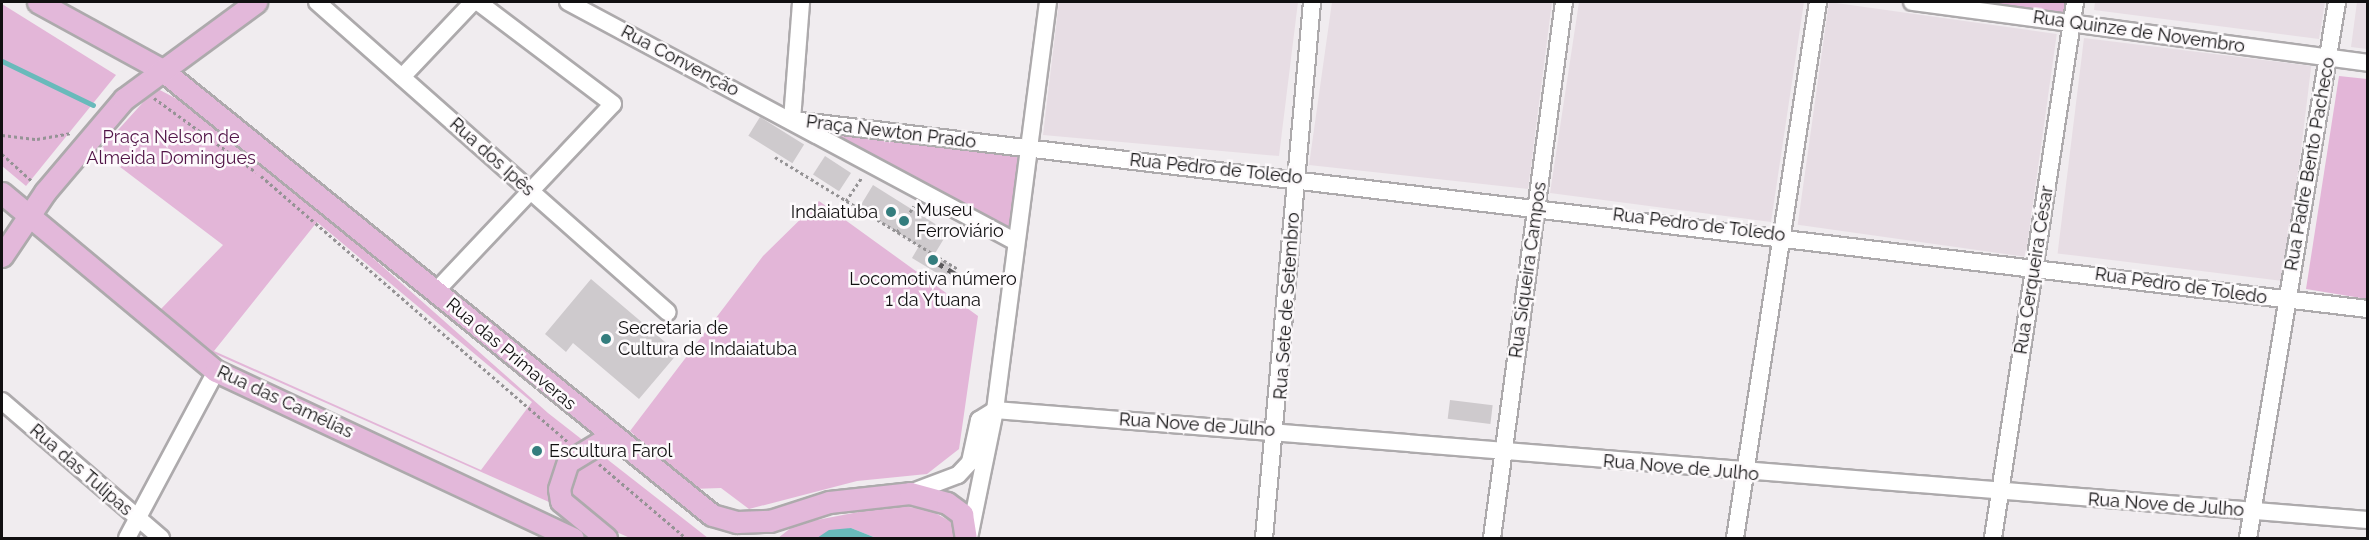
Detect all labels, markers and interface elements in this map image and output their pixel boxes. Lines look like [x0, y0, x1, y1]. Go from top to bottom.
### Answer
street label: Rua Quinze de Novembro [2032, 6, 2246, 58]
street label: Rua Convenção [617, 21, 743, 101]
street label: Rua Padre Bento Pacheco [2281, 56, 2339, 272]
street label: Praça Newton Prado [805, 111, 977, 153]
street label: Rua dos Ipês [445, 113, 539, 201]
park label: Praça Nelson de Almeida Domingues [86, 127, 256, 170]
street label: Rua Pedro de Toledo [1128, 149, 1304, 189]
street label: Rua Siqueira Campos [1505, 180, 1551, 360]
street label: Rua Cerqueira César [2010, 184, 2058, 356]
place label: Museu Ferroviário [916, 200, 1004, 242]
place label: Indaiatuba [791, 201, 878, 223]
marker: Indaiatuba [882, 203, 900, 221]
street label: Rua Pedro de Toledo [1611, 204, 1787, 246]
street label: Rua Sete de Setembro [1270, 212, 1304, 400]
marker: Museu Ferroviário [897, 214, 911, 228]
marker: Locomotiva número 1 da Ytuana [926, 253, 940, 267]
street label: Rua Pedro de Toledo [2093, 263, 2269, 309]
place label: Locomotiva número 1 da Ytuana [849, 269, 1017, 312]
street label: Rua das Primaveras [442, 293, 580, 415]
place label: Secretaria de Cultura de Indaiatuba [618, 318, 797, 360]
marker: Secretaria de Cultura de Indaiatuba [599, 332, 613, 346]
street label: Rua das Camélias [214, 361, 356, 443]
street label: Rua Nove de Julho [1118, 409, 1276, 441]
street label: Rua das Tulipas [25, 419, 137, 521]
place label: Escultura Farol [549, 440, 672, 462]
marker: Escultura Farol [530, 444, 544, 458]
street label: Rua Nove de Julho [1602, 450, 1760, 486]
street label: Rua Nove de Julho [2087, 489, 2245, 521]

